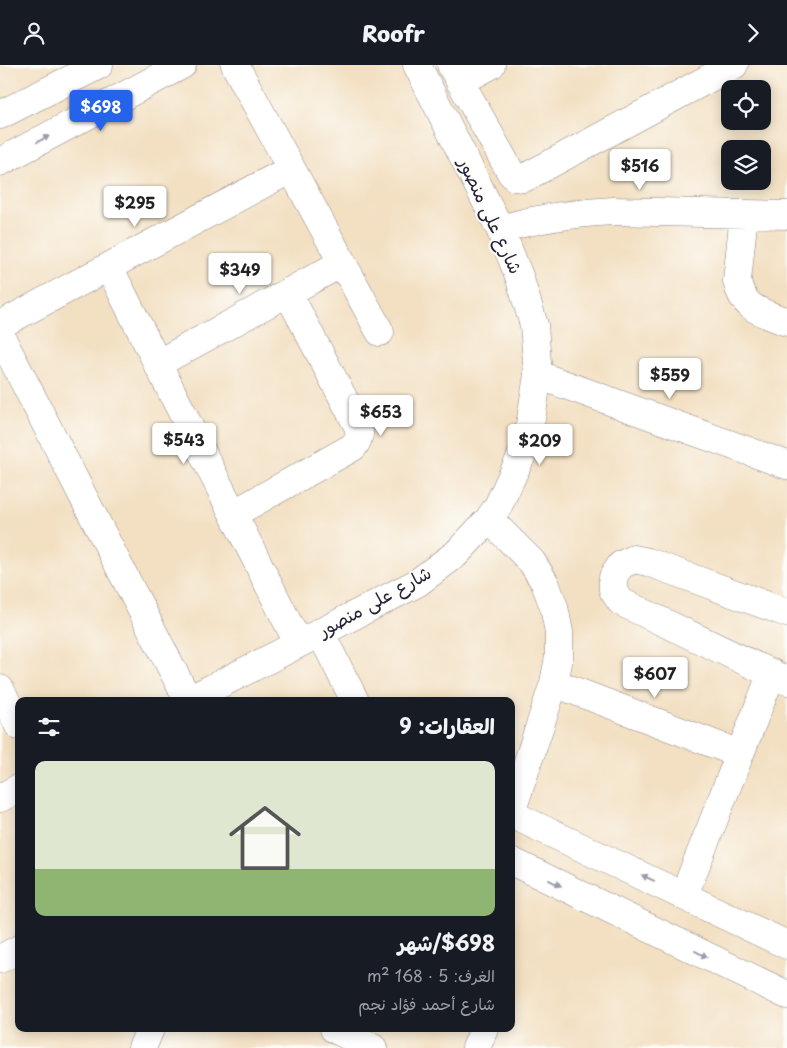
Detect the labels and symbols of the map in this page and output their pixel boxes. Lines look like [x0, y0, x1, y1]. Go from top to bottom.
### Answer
pin: $698 [71, 89, 131, 132]
one-way arrow [36, 135, 50, 143]
pin: $516 [610, 149, 670, 191]
street label: شارع على منصور [452, 151, 530, 278]
pin: $295 [105, 185, 165, 228]
pin: $349 [210, 253, 270, 295]
pin: $559 [640, 357, 700, 400]
pin: $653 [351, 395, 411, 437]
pin: $543 [154, 423, 214, 465]
pin: $209 [510, 423, 570, 466]
street label: شارع على منصور [311, 558, 436, 644]
pin: $607 [625, 657, 685, 699]
one-way arrow [641, 874, 655, 882]
one-way arrow [548, 879, 562, 887]
one-way arrow [694, 950, 708, 958]

